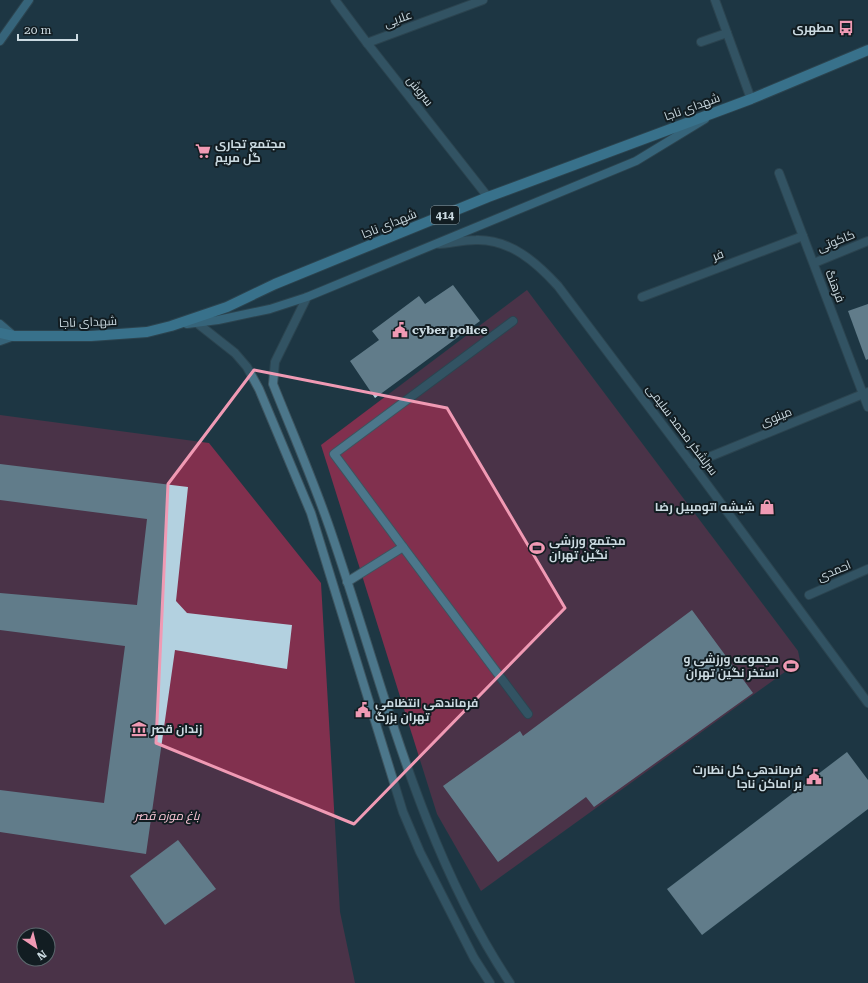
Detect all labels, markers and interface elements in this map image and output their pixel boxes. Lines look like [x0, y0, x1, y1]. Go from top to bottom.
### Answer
street label: علایی [382, 7, 414, 31]
scale bar [18, 16, 77, 42]
bus stop icon: مطهری [837, 19, 855, 37]
place label: مطهری [792, 21, 834, 36]
text: 20 m [24, 23, 51, 37]
street label: سروش [404, 73, 436, 109]
street label: شهدای ناجا [662, 90, 722, 124]
place label: مجتمع تجاری گل مریم [215, 137, 286, 166]
supermarket icon: مجتمع تجاری گل مریم [194, 142, 212, 160]
road number: 414 [431, 206, 459, 224]
street label: شهدای ناجا [359, 207, 419, 241]
street label: کاکوتی [815, 227, 857, 255]
street label: فر [709, 247, 726, 264]
street label: فرهنگ [822, 268, 848, 304]
street label: شهدای ناجا [59, 314, 117, 330]
public building icon: cyber police [391, 321, 409, 339]
place label: cyber police [412, 323, 487, 337]
street label: سرلشکر محمد سلیمی [643, 382, 721, 478]
street label: مینوی [758, 404, 794, 430]
shop icon: شیشه اتومبیل رضا [758, 498, 776, 516]
place label: شیشه اتومبیل رضا [655, 500, 755, 515]
place label: مجتمع ورزشی نگین تهران [549, 534, 626, 563]
sports icon: مجتمع ورزشی نگین تهران [528, 539, 546, 557]
street label: احمدی [815, 558, 853, 584]
place label: مجموعه ورزشی و استخر نگین تهران [683, 652, 779, 681]
sports icon: مجموعه ورزشی و استخر نگین تهران [782, 657, 800, 675]
place label: فرماندهی انتظامی تهران بزرگ [375, 696, 478, 725]
public building icon: فرماندهی انتظامی تهران بزرگ [354, 701, 372, 719]
museum icon: زندان قصر [130, 720, 148, 738]
place label: زندان قصر [150, 722, 202, 737]
place label: فرماندهی کل نظارت بر اماکن ناجا [693, 763, 802, 792]
public building icon: فرماندهی کل نظارت بر اماکن ناجا [805, 768, 823, 786]
park label: باغ موزه قصر [133, 809, 200, 824]
north arrow [16, 927, 56, 967]
text: N [34, 947, 49, 963]

